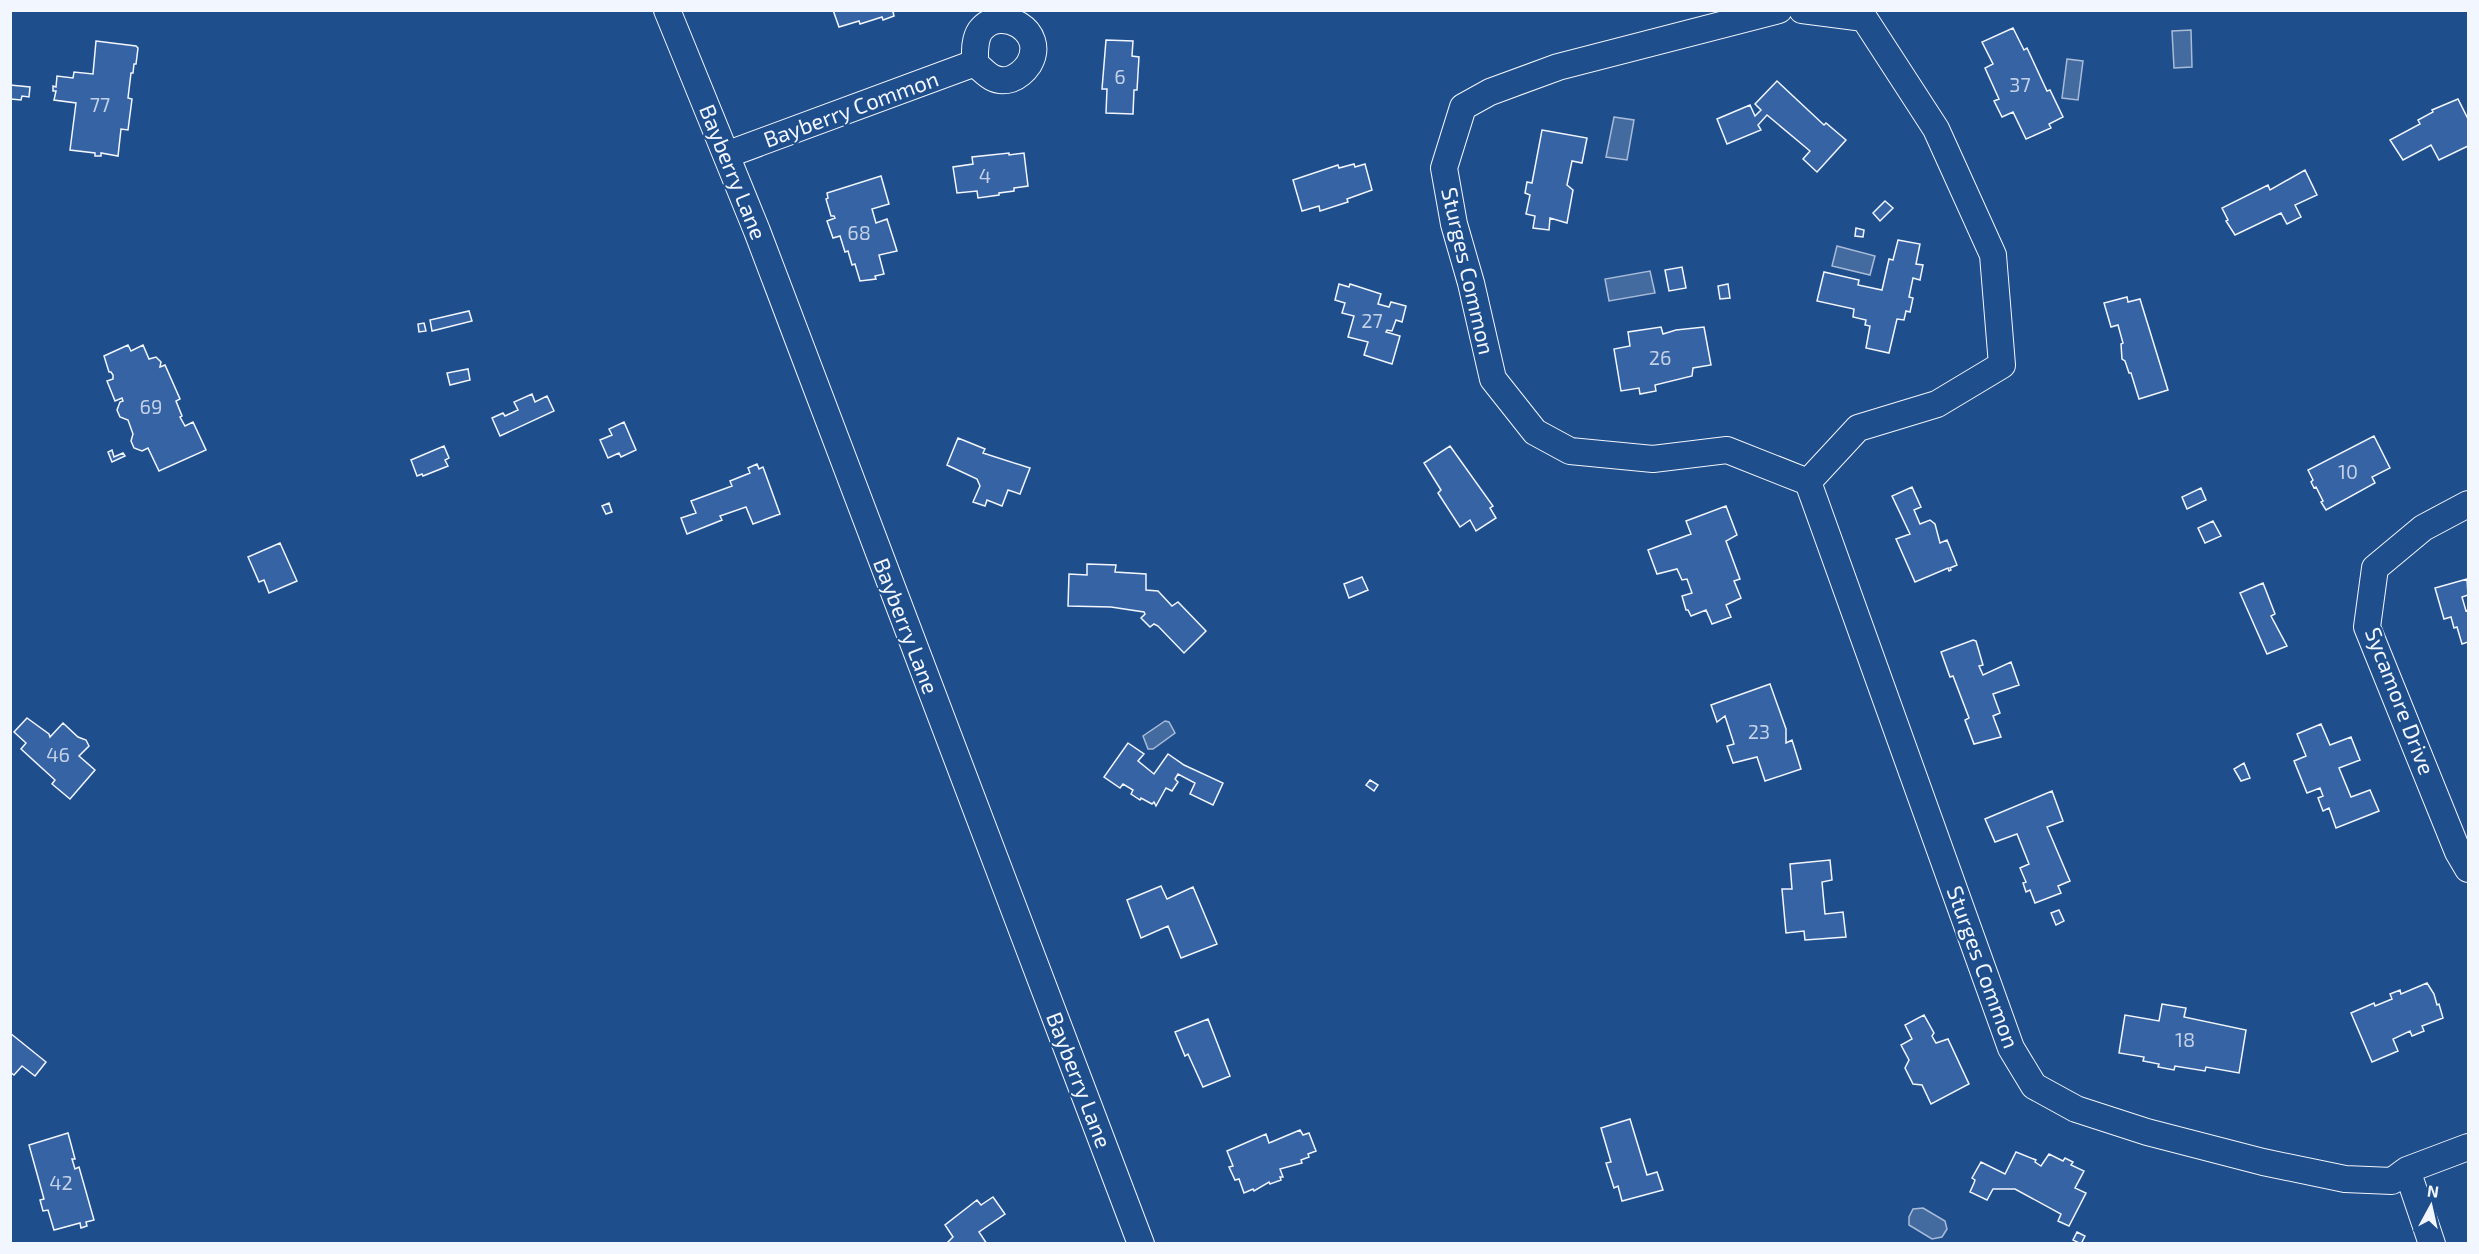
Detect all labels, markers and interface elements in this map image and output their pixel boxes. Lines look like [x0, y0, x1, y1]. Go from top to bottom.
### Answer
street label: Bayberry Common [760, 64, 942, 152]
house number: 6 [1114, 64, 1126, 88]
house number: 37 [2009, 72, 2031, 96]
house number: 77 [90, 92, 110, 116]
street label: Bayberry Lane [695, 100, 773, 243]
house number: 4 [979, 163, 991, 187]
street label: Sturges Common [1437, 185, 1501, 357]
house number: 68 [847, 220, 871, 244]
house number: 27 [1361, 308, 1383, 332]
house number: 26 [1649, 345, 1671, 369]
house number: 69 [140, 394, 162, 418]
house number: 10 [2338, 459, 2358, 483]
street label: Bayberry Lane [869, 554, 945, 697]
street label: Sycamore Drive [2361, 623, 2441, 778]
house number: 23 [1748, 719, 1770, 743]
house number: 46 [46, 742, 70, 766]
street label: Sturges Common [1943, 882, 2025, 1051]
street label: Bayberry Lane [1042, 1008, 1118, 1151]
house number: 18 [2175, 1027, 2195, 1051]
house number: 42 [49, 1170, 73, 1194]
north arrow [2401, 1176, 2461, 1236]
text: N [2426, 1180, 2440, 1201]

